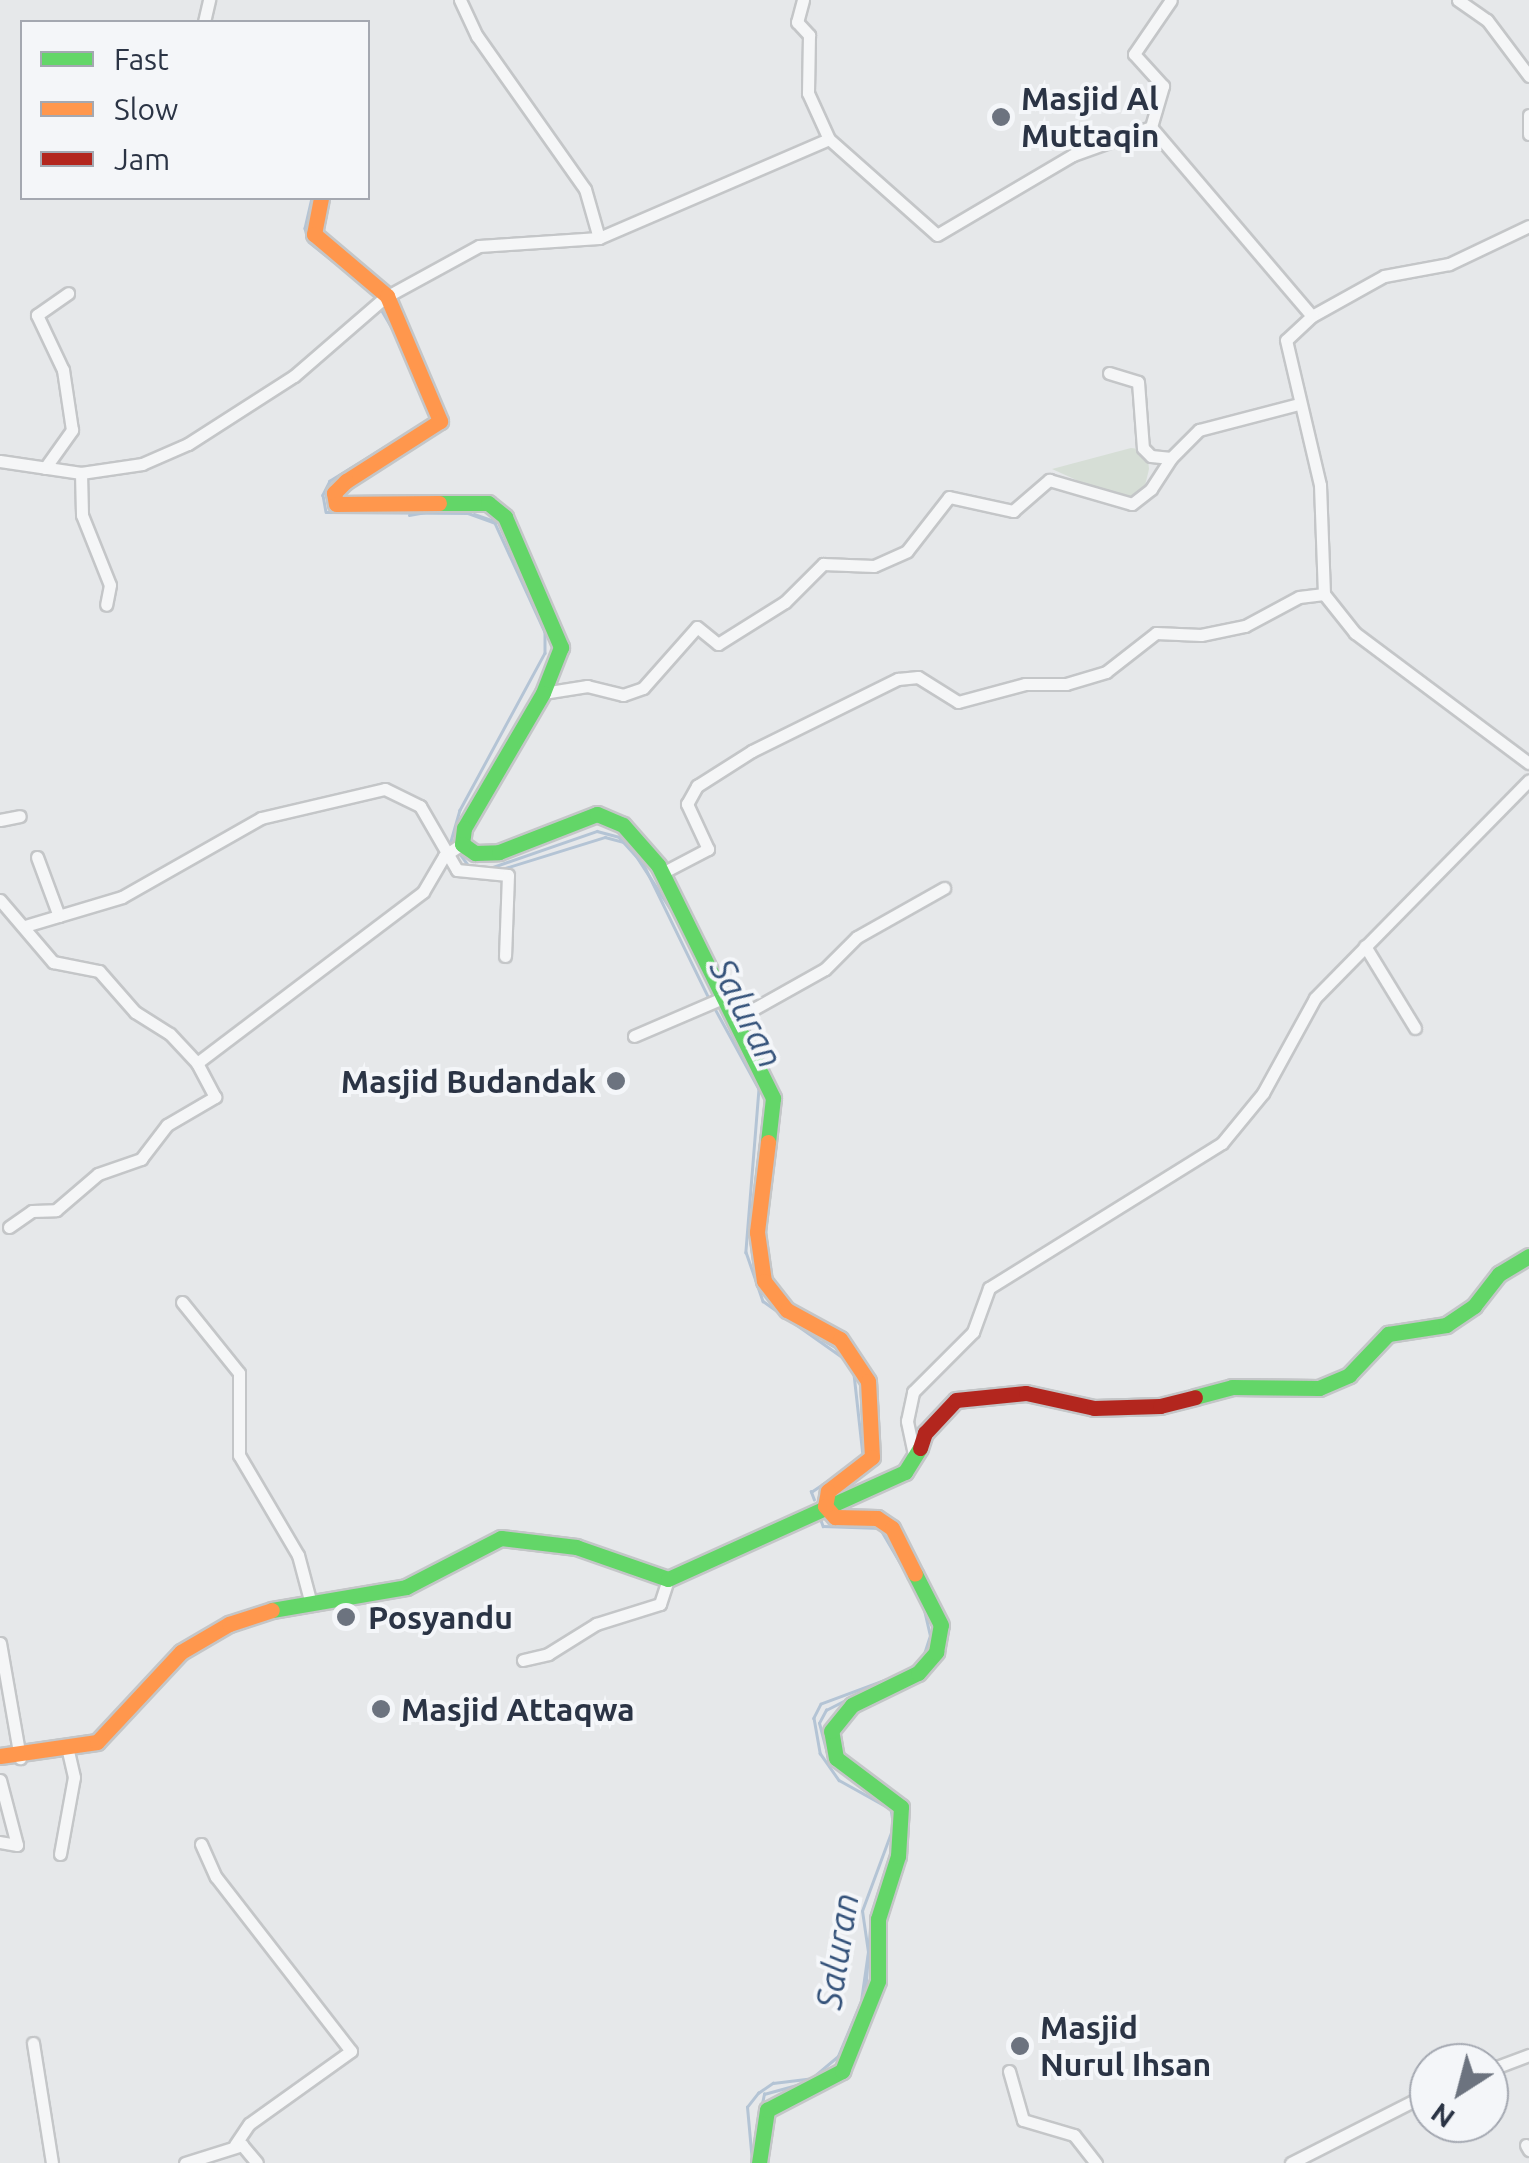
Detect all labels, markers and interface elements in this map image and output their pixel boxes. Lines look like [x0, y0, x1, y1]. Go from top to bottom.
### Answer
legend [20, 20, 370, 200]
text: Fast [114, 42, 169, 76]
place label: Masjid Al Muttaqin [1021, 80, 1159, 155]
text: Slow [114, 92, 178, 126]
marker: Masjid Al Muttaqin [990, 106, 1012, 128]
text: Jam [114, 142, 170, 176]
water label: Saluran [702, 951, 792, 1075]
place label: Masjid Budandak [341, 1062, 596, 1100]
marker: Masjid Budandak [605, 1070, 627, 1092]
place label: Posyandu [368, 1598, 513, 1636]
marker: Posyandu [333, 1604, 359, 1630]
place label: Masjid Attaqwa [401, 1690, 635, 1728]
marker: Masjid Attaqwa [370, 1698, 392, 1720]
water label: Saluran [807, 1890, 867, 2012]
place label: Masjid Nurul Ihsan [1040, 2009, 1211, 2084]
marker: Masjid Nurul Ihsan [1009, 2035, 1031, 2057]
north arrow [1409, 2043, 1509, 2143]
text: N [1425, 2097, 1460, 2135]

